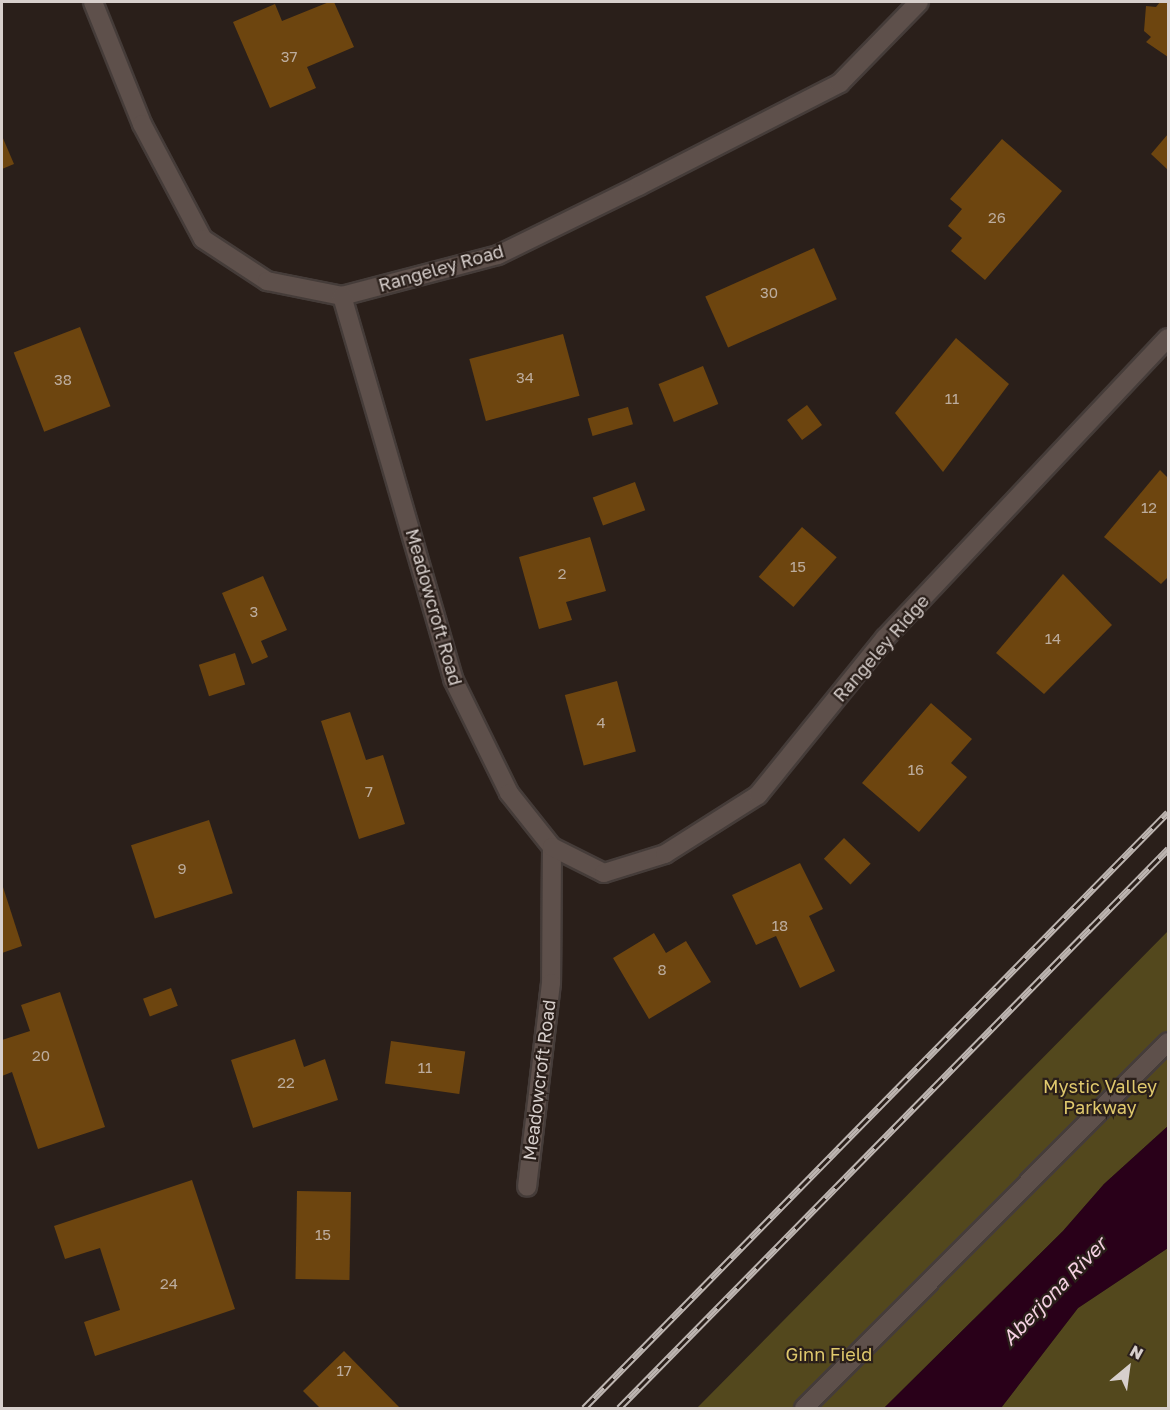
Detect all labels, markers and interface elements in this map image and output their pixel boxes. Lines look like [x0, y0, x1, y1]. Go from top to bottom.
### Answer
house number: 37 [281, 48, 297, 66]
house number: 26 [988, 209, 1006, 227]
street label: Rangeley Road [376, 240, 506, 296]
house number: 30 [760, 284, 778, 302]
house number: 34 [516, 369, 534, 387]
house number: 38 [54, 371, 72, 389]
house number: 11 [945, 390, 959, 408]
house number: 12 [1141, 499, 1157, 517]
street label: Meadowcroft Road [401, 526, 467, 688]
house number: 15 [790, 558, 806, 576]
house number: 2 [558, 565, 566, 583]
street label: Rangeley Ridge [829, 590, 933, 706]
house number: 3 [250, 603, 258, 621]
house number: 14 [1045, 630, 1061, 648]
house number: 4 [596, 714, 606, 732]
house number: 16 [908, 761, 924, 779]
house number: 7 [365, 783, 373, 801]
house number: 9 [177, 860, 187, 878]
house number: 18 [772, 917, 788, 935]
house number: 8 [657, 961, 667, 979]
street label: Meadowcroft Road [518, 998, 560, 1162]
house number: 20 [32, 1047, 50, 1065]
house number: 11 [418, 1059, 432, 1077]
house number: 22 [277, 1074, 295, 1092]
park label: Mystic Valley Parkway [1043, 1076, 1157, 1118]
house number: 15 [315, 1226, 331, 1244]
water label: Aberjona River [997, 1232, 1111, 1350]
house number: 24 [160, 1275, 178, 1293]
north arrow [1098, 1338, 1158, 1398]
text: N [1127, 1341, 1147, 1364]
park label: Ginn Field [786, 1343, 872, 1365]
house number: 17 [336, 1362, 352, 1380]

